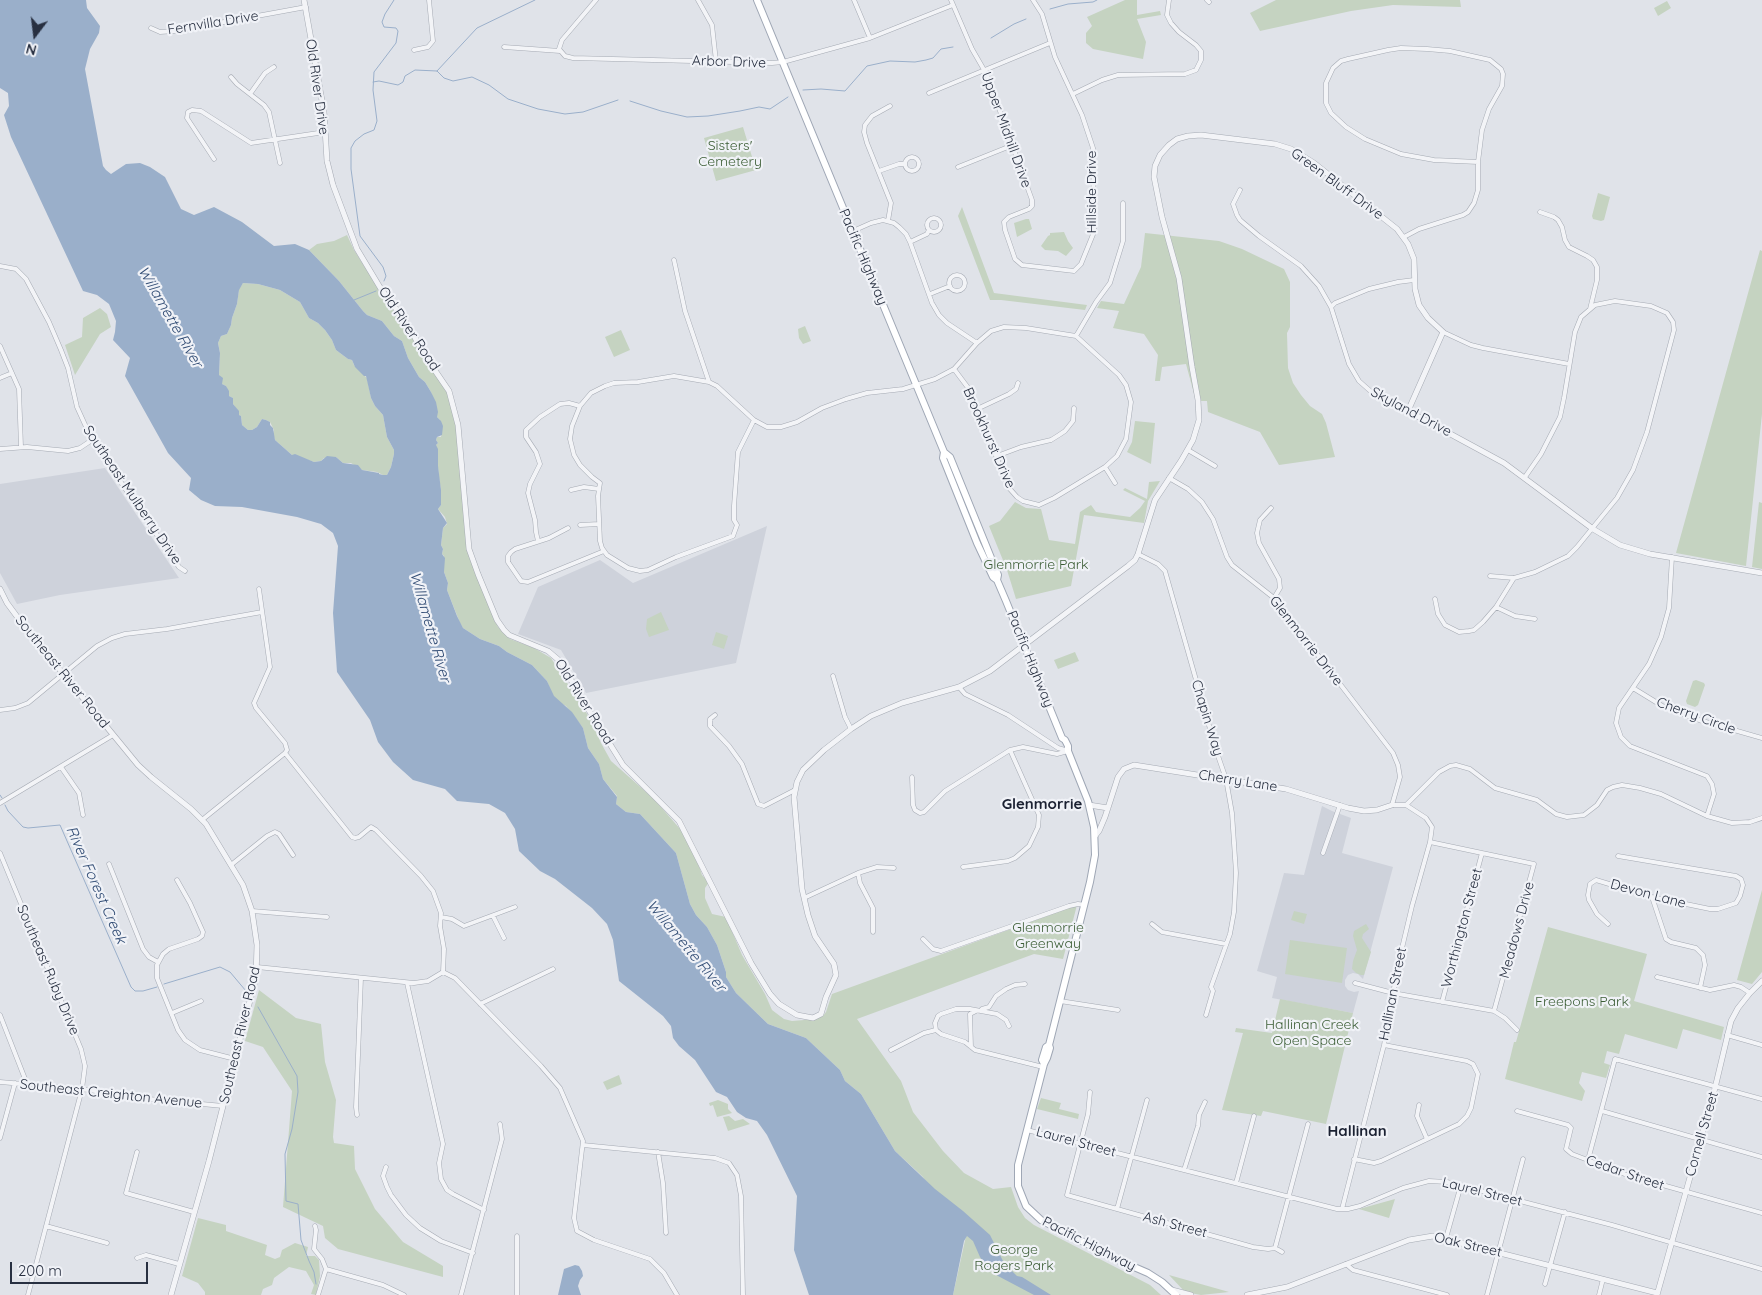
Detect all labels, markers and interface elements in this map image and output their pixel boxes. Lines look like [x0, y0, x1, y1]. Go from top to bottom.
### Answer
street label: Fernvilla Drive [166, 8, 260, 38]
north arrow [10, 10, 60, 60]
street label: Old River Drive [302, 38, 332, 136]
text: N [24, 39, 38, 60]
street label: Arbor Drive [692, 52, 766, 72]
street label: Upper Midhill Drive [977, 70, 1035, 190]
park label: Sisters' Cemetery [698, 138, 762, 170]
street label: Green Bluff Drive [1287, 145, 1387, 223]
street label: Hillside Drive [1084, 151, 1100, 233]
street label: Pacific Highway [835, 206, 891, 308]
water label: Willamette River [134, 263, 206, 371]
street label: Old River Road [375, 284, 443, 374]
street label: Skyland Drive [1368, 384, 1454, 440]
street label: Brookhurst Drive [959, 385, 1019, 491]
street label: Southeast Mulberry Drive [79, 422, 185, 568]
park label: Glenmorrie Park [983, 557, 1089, 573]
water label: Willamette River [406, 570, 454, 684]
street label: Glenmorrie Drive [1266, 593, 1346, 689]
street label: Pacific Highway [1003, 608, 1057, 710]
street label: Southeast River Road [11, 612, 113, 732]
street label: Old River Road [551, 656, 617, 748]
street label: Chapin Way [1187, 678, 1227, 758]
street label: Cherry Circle [1654, 694, 1738, 738]
street label: Cherry Lane [1197, 766, 1279, 796]
district label: Glenmorrie [1002, 795, 1082, 813]
water label: River Forest Creek [62, 823, 130, 947]
street label: Worthington Street [1438, 866, 1486, 990]
street label: Devon Lane [1608, 876, 1688, 912]
street label: Meadows Drive [1496, 880, 1538, 980]
water label: Willamette River [643, 897, 729, 995]
street label: Southeast Ruby Drive [13, 902, 83, 1038]
park label: Glenmorrie Greenway [1012, 920, 1084, 952]
street label: Hallinan Street [1376, 946, 1410, 1042]
street label: Southeast River Road [216, 965, 264, 1105]
park label: Freepons Park [1535, 994, 1629, 1010]
park label: Hallinan Creek Open Space [1265, 1017, 1359, 1050]
street label: Southeast Creighton Avenue [19, 1076, 203, 1112]
street label: Cornell Street [1682, 1090, 1722, 1178]
district label: Hallinan [1327, 1122, 1387, 1140]
street label: Laurel Street [1034, 1123, 1118, 1161]
street label: Cedar Street [1584, 1152, 1666, 1194]
street label: Laurel Street [1440, 1174, 1524, 1210]
street label: Ash Street [1141, 1208, 1209, 1242]
street label: Pacific Highway [1039, 1213, 1139, 1275]
street label: Oak Street [1433, 1229, 1503, 1261]
park label: George Rogers Park [974, 1242, 1054, 1274]
scale bar [12, 1252, 150, 1284]
text: 200 m [18, 1261, 62, 1280]

